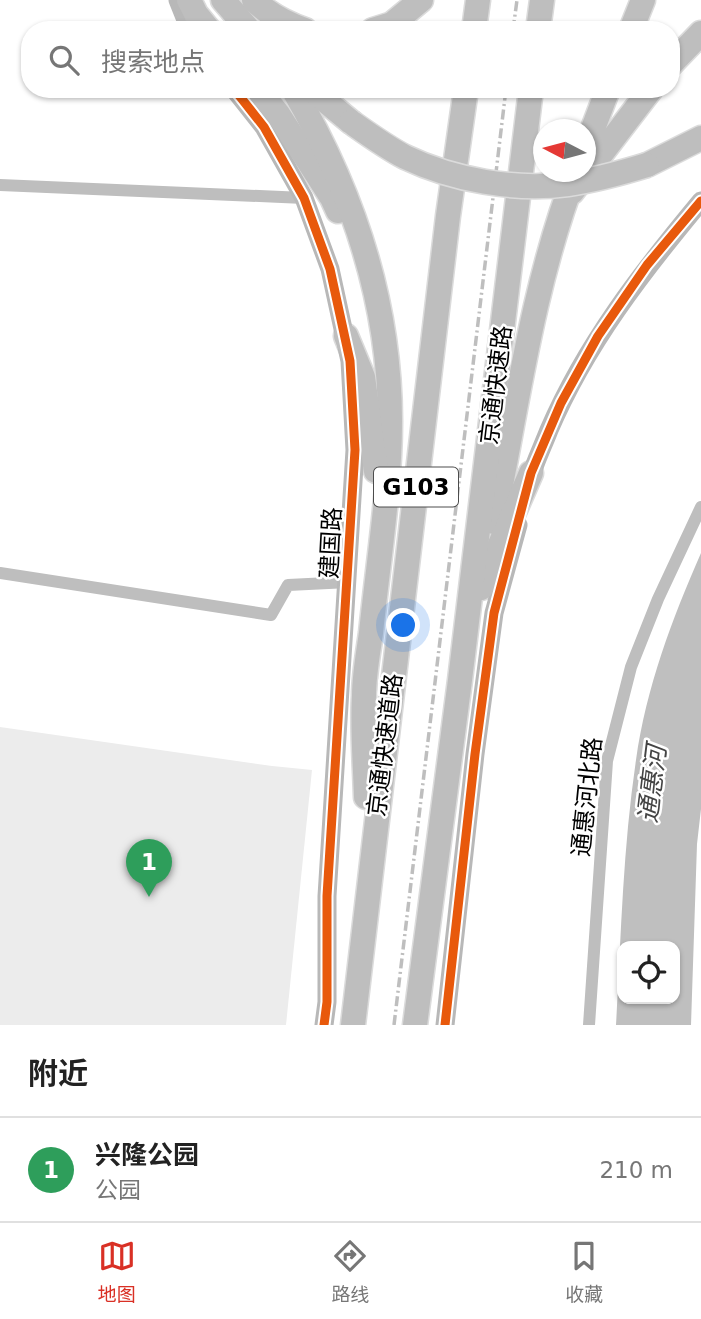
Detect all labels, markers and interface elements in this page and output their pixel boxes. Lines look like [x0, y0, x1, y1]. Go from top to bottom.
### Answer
search box [21, 21, 680, 98]
icon: search [45, 41, 83, 79]
text: 搜索地点 [101, 47, 205, 77]
north arrow [533, 119, 596, 182]
street label: 京通快速路 [475, 324, 517, 446]
road number: G103 [374, 467, 458, 506]
street label: 建国路 [315, 506, 347, 580]
your location [386, 608, 420, 642]
street label: 京通快速道路 [362, 672, 408, 818]
street label: 通惠河北路 [567, 736, 607, 858]
water label: 通惠河 [632, 739, 672, 825]
pin: 1 [126, 839, 172, 897]
map controls [617, 941, 680, 1004]
button: locate [617, 941, 680, 1004]
text: 附近 [28, 1056, 88, 1091]
text: 兴隆公园 [95, 1140, 199, 1170]
text: 1 [43, 1157, 59, 1183]
text: 210 m [599, 1157, 673, 1183]
text: 公园 [95, 1177, 141, 1203]
tab: 地图 [98, 1237, 136, 1306]
tab: 路线 [331, 1237, 369, 1306]
tab: 收藏 [565, 1237, 603, 1306]

